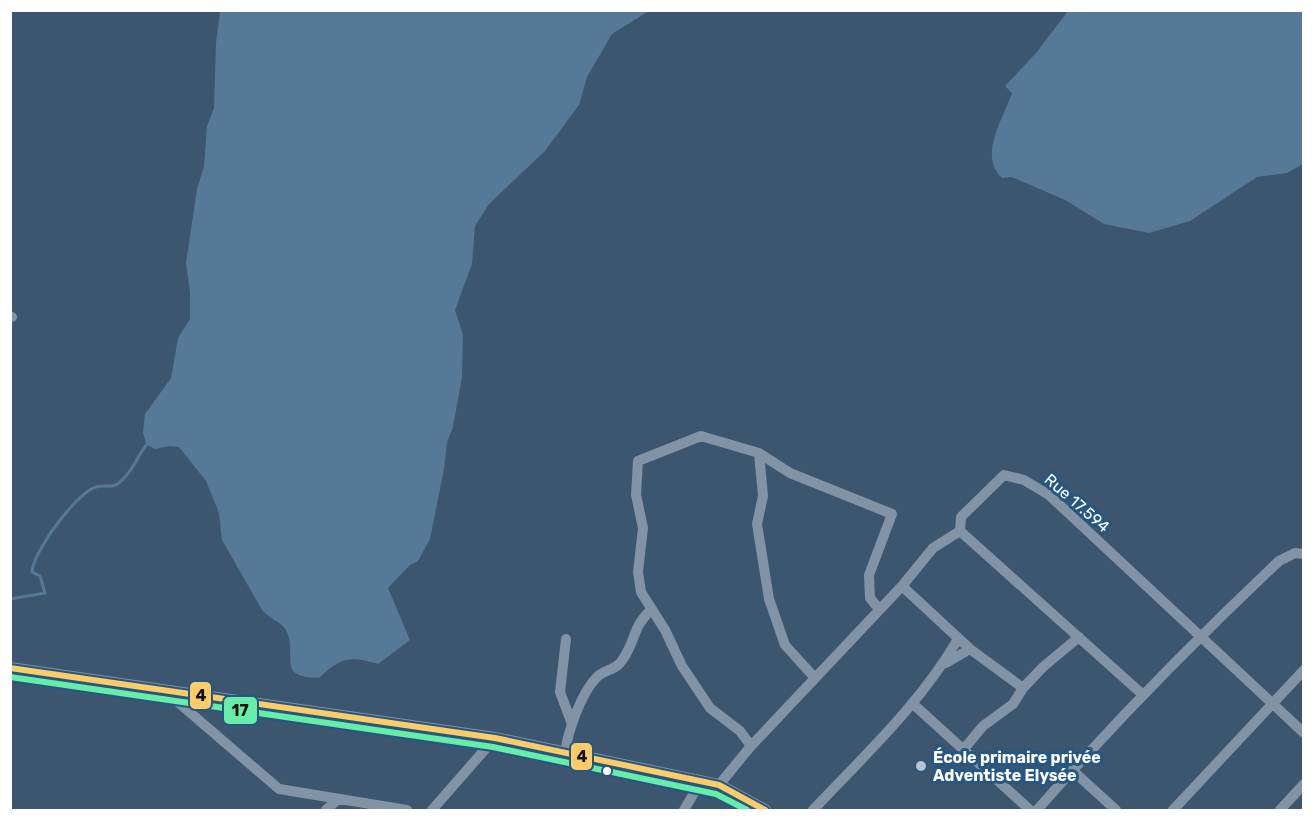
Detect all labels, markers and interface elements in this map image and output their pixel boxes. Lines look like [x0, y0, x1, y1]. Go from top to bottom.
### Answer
street label: Rue 17.594 [1041, 470, 1113, 536]
line badge: 4 [189, 681, 212, 710]
text: 4 [196, 686, 207, 705]
line badge: 17 [223, 696, 258, 725]
text: 17 [231, 701, 249, 720]
line badge: 4 [570, 742, 593, 771]
text: 4 [577, 747, 588, 766]
place label: École primaire privée Adventiste Elysée [933, 747, 1101, 785]
marker: École primaire privée Adventiste Elysée [914, 759, 928, 773]
unlabelled marker [601, 765, 613, 777]

